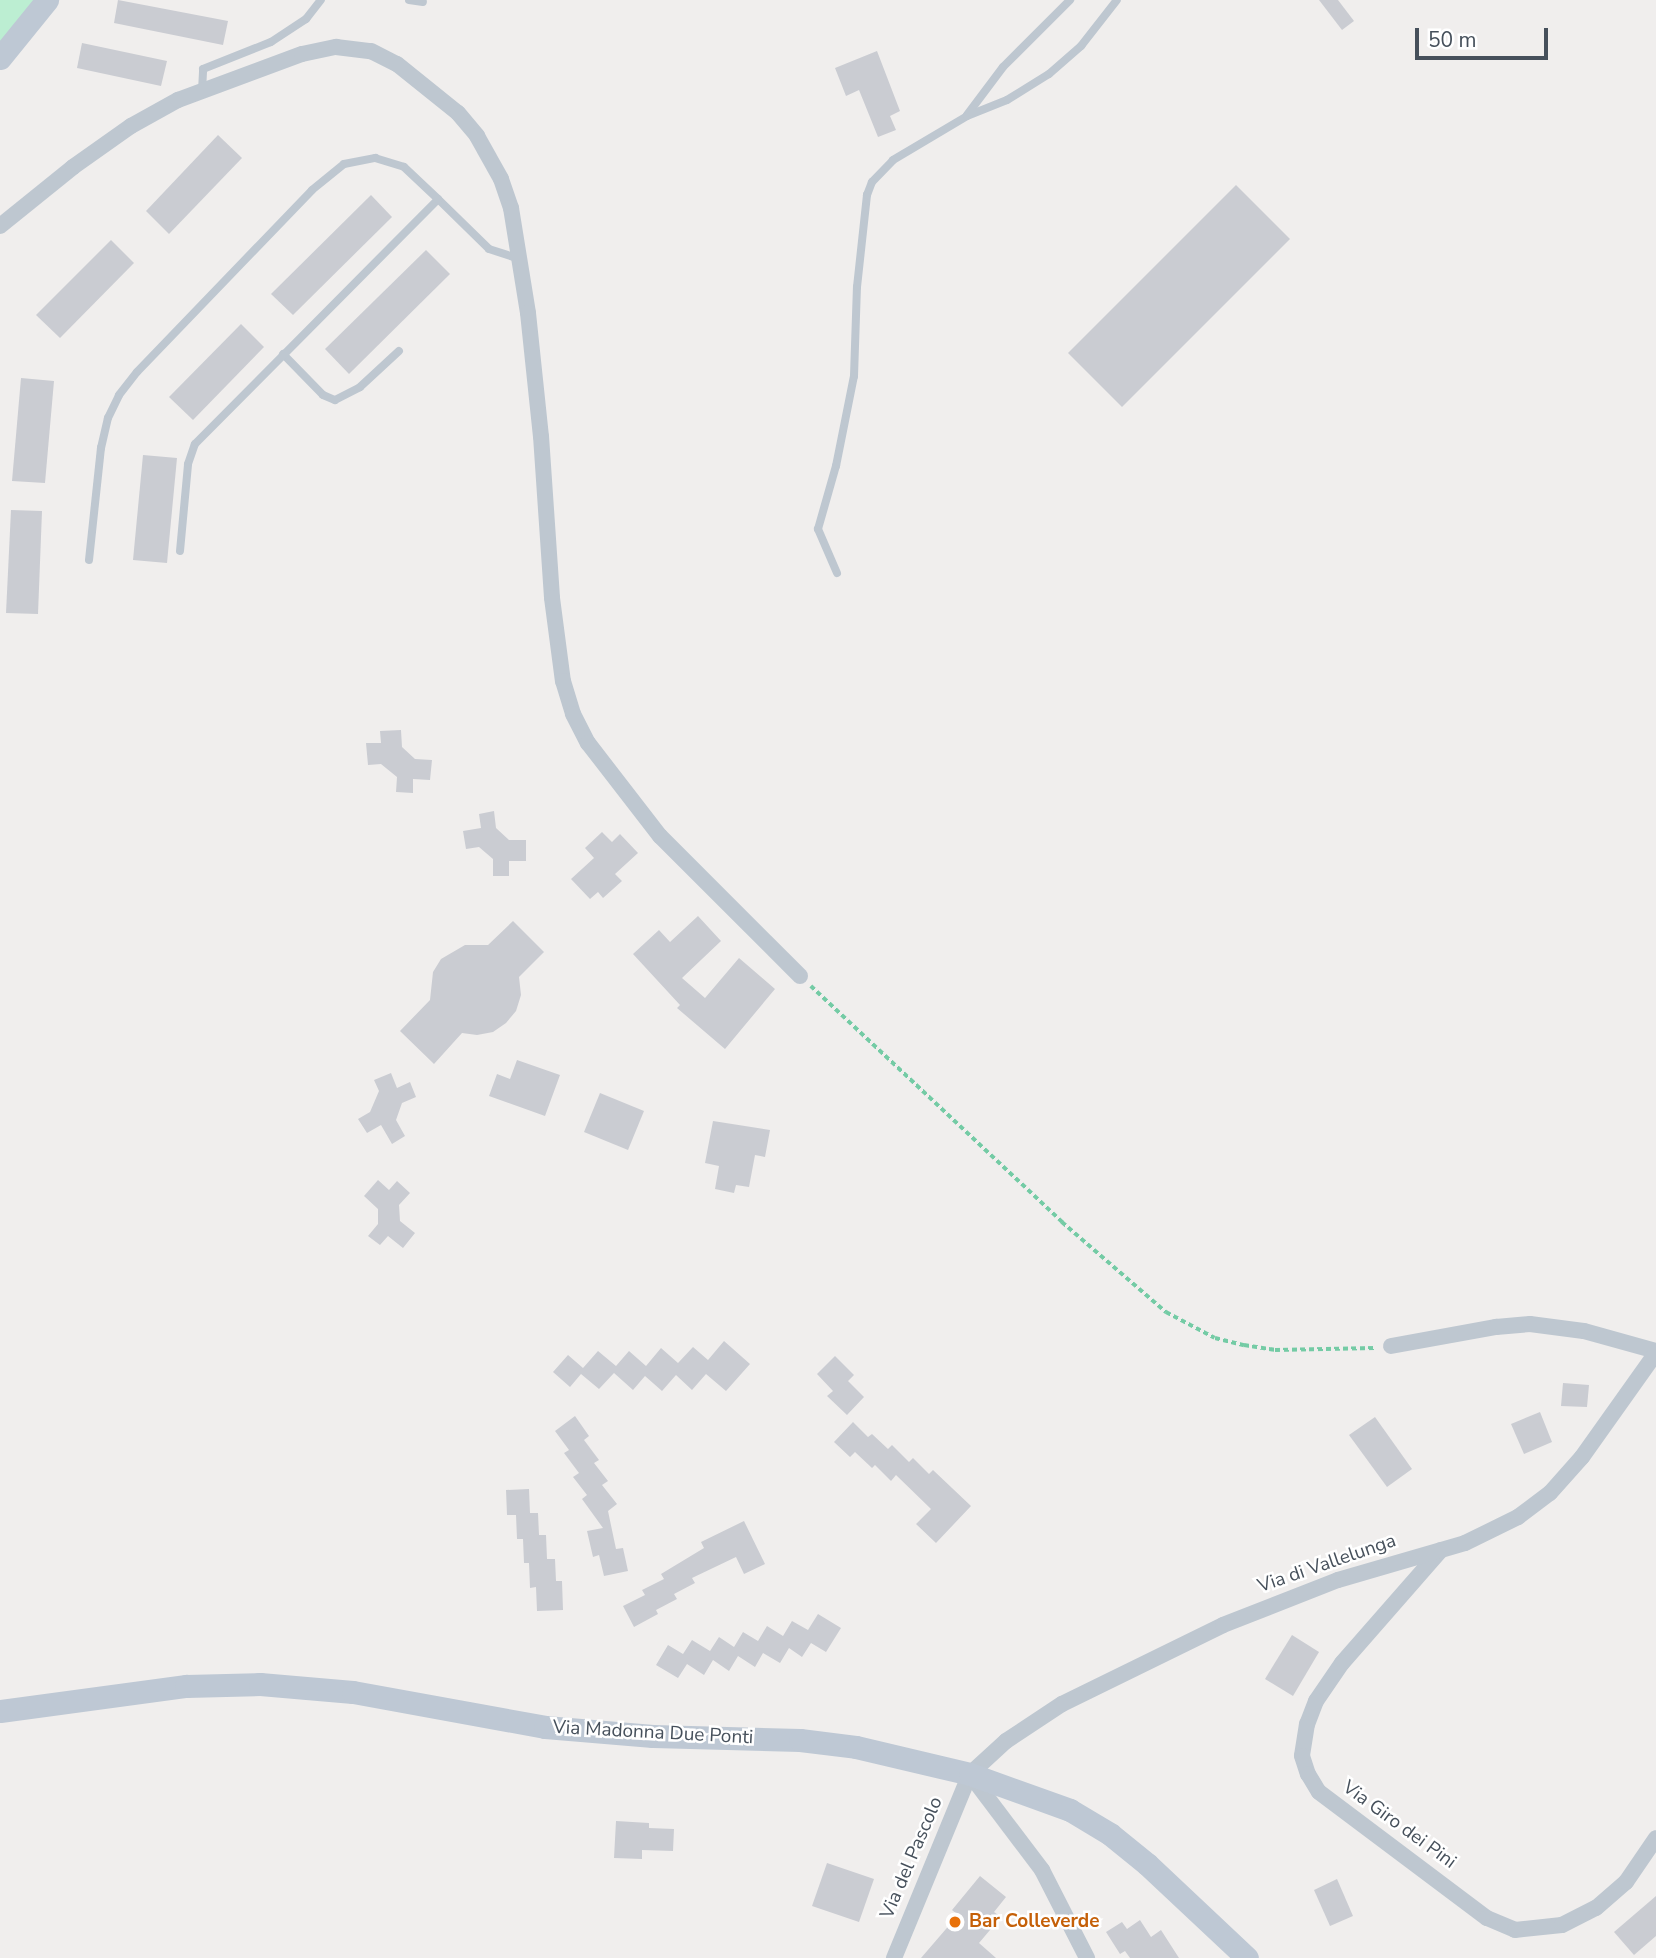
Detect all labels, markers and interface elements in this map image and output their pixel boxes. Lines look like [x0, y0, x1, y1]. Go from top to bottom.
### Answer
scale bar [1418, 14, 1551, 58]
text: 50 m [1428, 26, 1477, 54]
street label: Via di Vallelunga [1255, 1530, 1399, 1598]
street label: Via Madonna Due Ponti [552, 1716, 754, 1750]
street label: Via Giro dei Pini [1338, 1776, 1460, 1874]
street label: Via del Pascolo [876, 1794, 948, 1922]
place label: Bar Colleverde [969, 1911, 1100, 1933]
marker: Bar Colleverde [947, 1914, 963, 1930]

